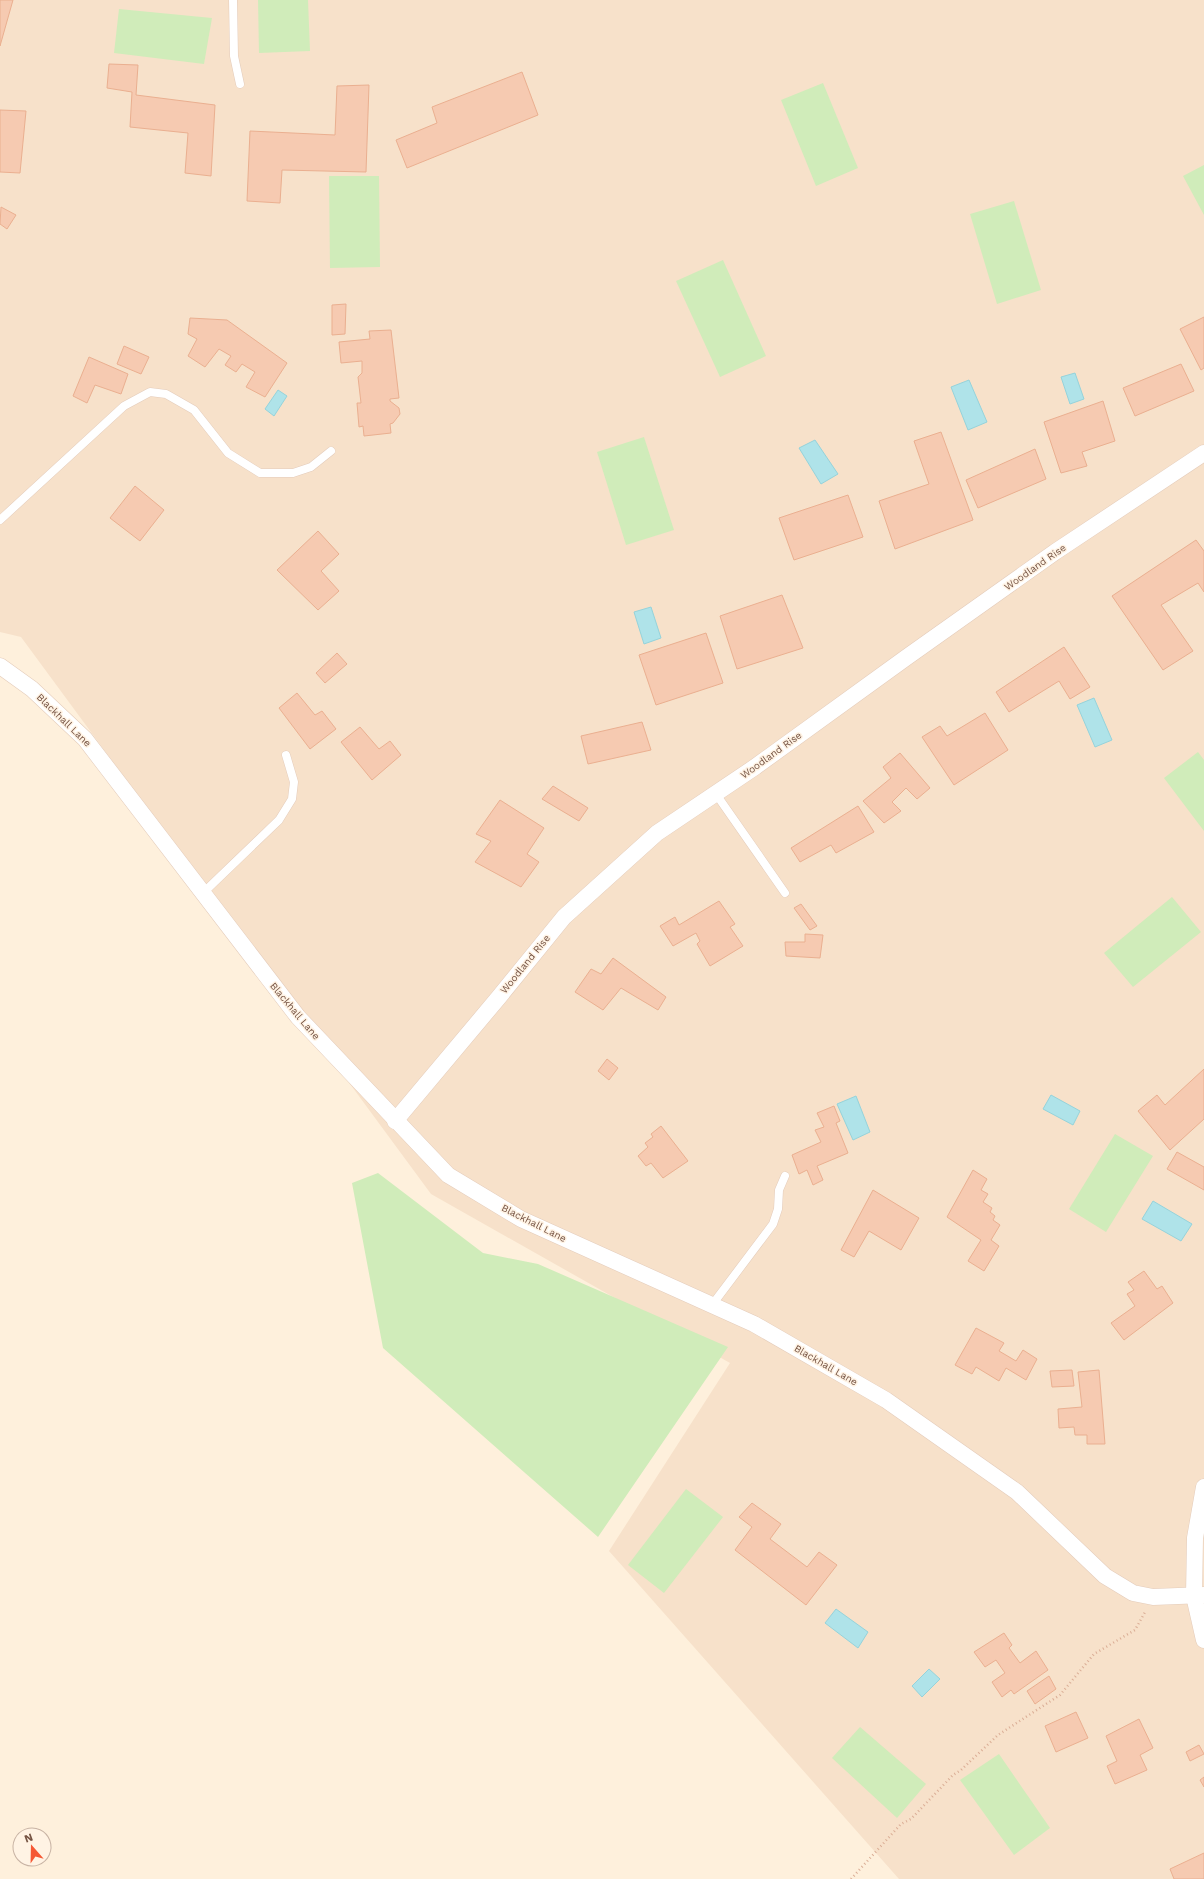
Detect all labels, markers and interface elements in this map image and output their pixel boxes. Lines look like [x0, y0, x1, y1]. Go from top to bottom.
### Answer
street label: Woodland Rise [1002, 542, 1068, 592]
street label: Blackhall Lane [35, 691, 94, 749]
street label: Woodland Rise [738, 729, 804, 781]
street label: Woodland Rise [498, 932, 552, 996]
street label: Blackhall Lane [268, 980, 322, 1042]
street label: Blackhall Lane [500, 1202, 568, 1244]
street label: Blackhall Lane [792, 1342, 860, 1388]
north arrow [12, 1827, 52, 1867]
text: N [23, 1831, 35, 1846]

